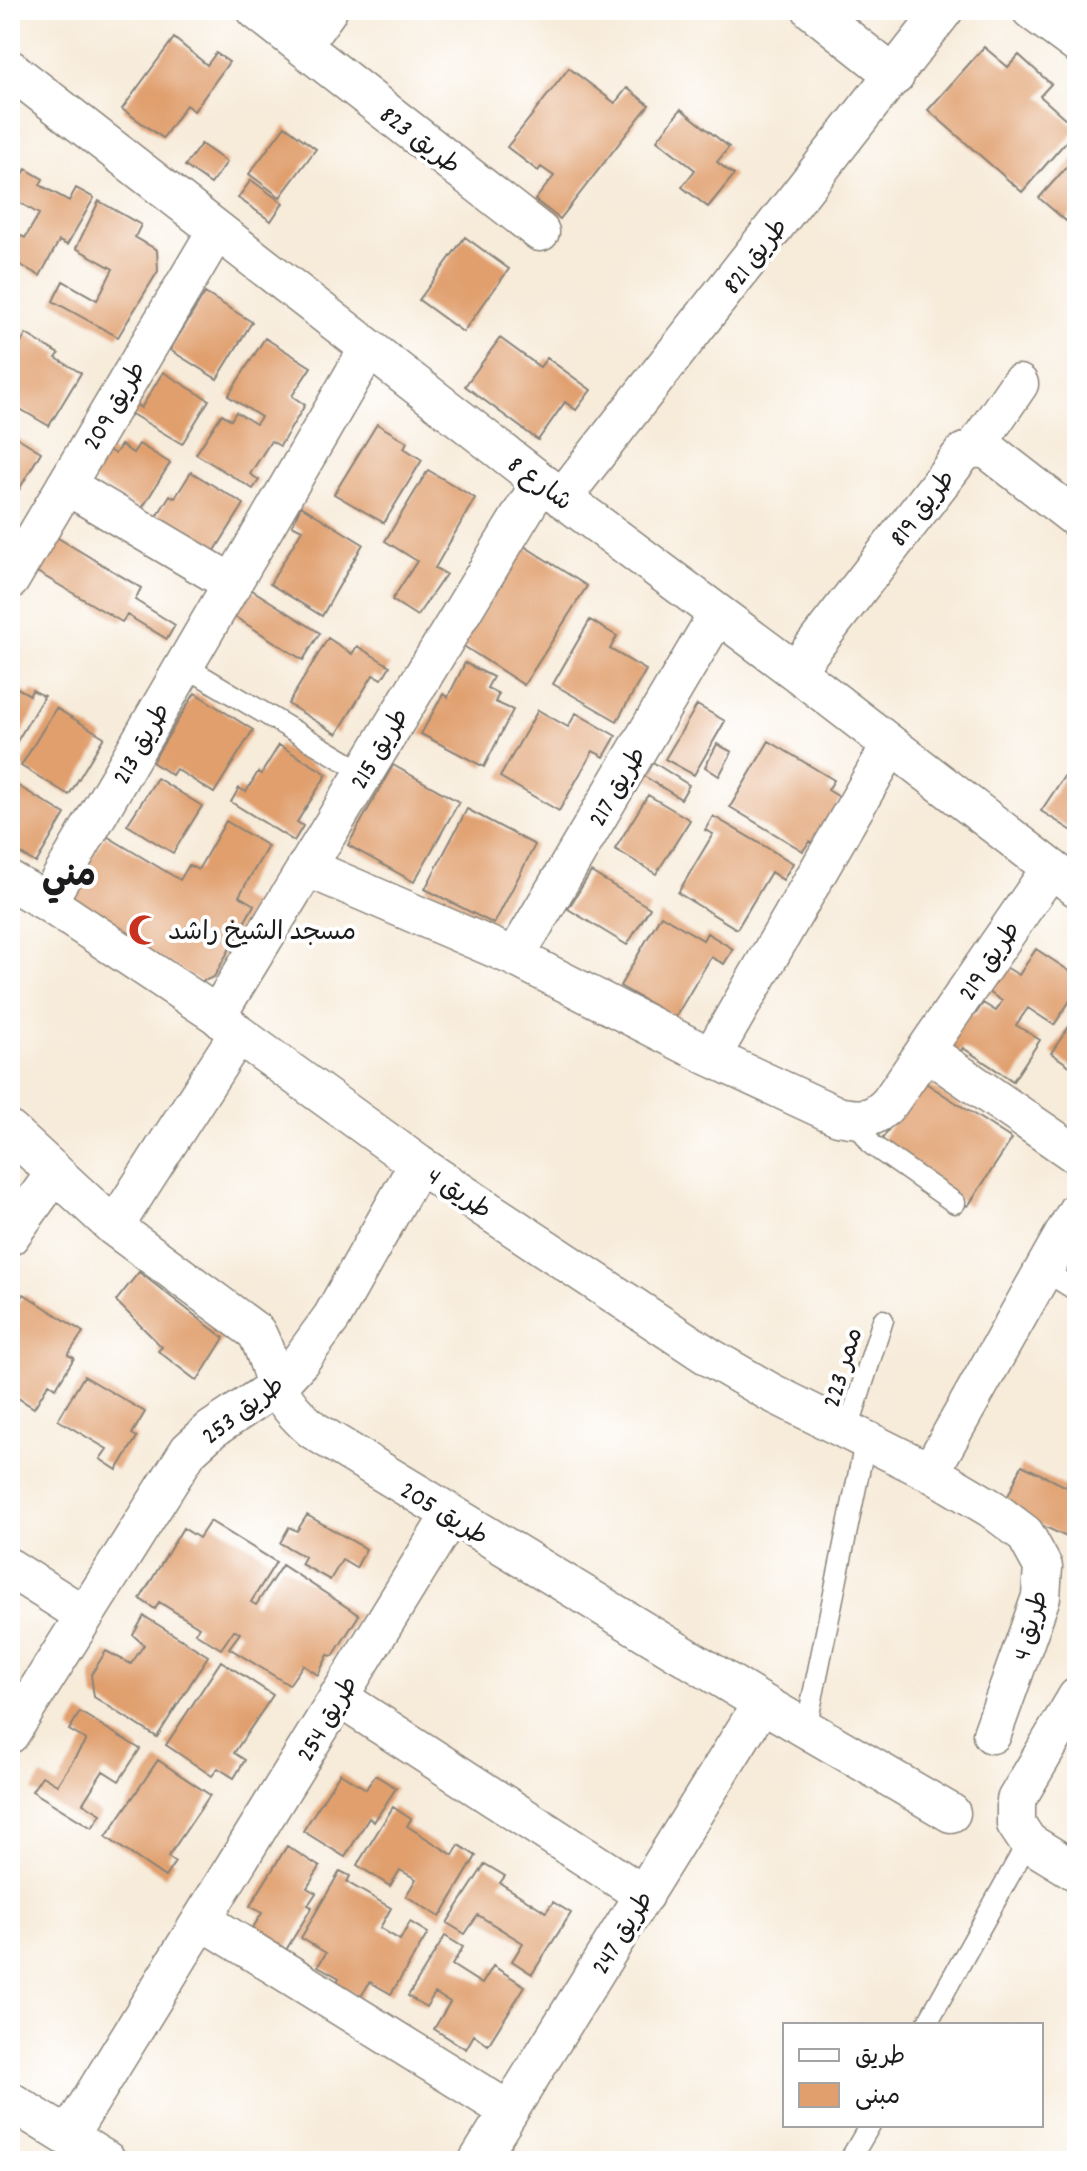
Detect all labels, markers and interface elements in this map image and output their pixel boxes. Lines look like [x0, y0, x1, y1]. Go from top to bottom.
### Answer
street label: طريق 823 [370, 98, 467, 185]
street label: طريق 821 [715, 211, 798, 303]
street label: طريق 209 [75, 355, 157, 458]
street label: شارع 8 [499, 448, 579, 521]
street label: طريق 819 [882, 463, 966, 555]
street label: طريق 213 [105, 697, 181, 793]
street label: طريق 215 [342, 702, 420, 798]
street label: طريق 217 [581, 741, 657, 835]
district label: مني [42, 854, 96, 904]
mosque icon: مسجد الشيخ راشد [127, 913, 161, 947]
street label: طريق 219 [951, 914, 1031, 1009]
place label: مسجد الشيخ راشد [168, 915, 356, 952]
street label: طريق 4 [418, 1160, 498, 1230]
street label: ممر 223 [815, 1323, 874, 1413]
street label: طريق 253 [195, 1368, 293, 1455]
street label: طريق 205 [392, 1473, 495, 1557]
street label: طريق 4 [1005, 1587, 1060, 1665]
street label: طريق 254 [289, 1670, 369, 1770]
street label: طريق 247 [584, 1885, 664, 1983]
legend [783, 2023, 1043, 2127]
text: طريق [855, 2041, 905, 2075]
text: مبنى [855, 2081, 900, 2115]

